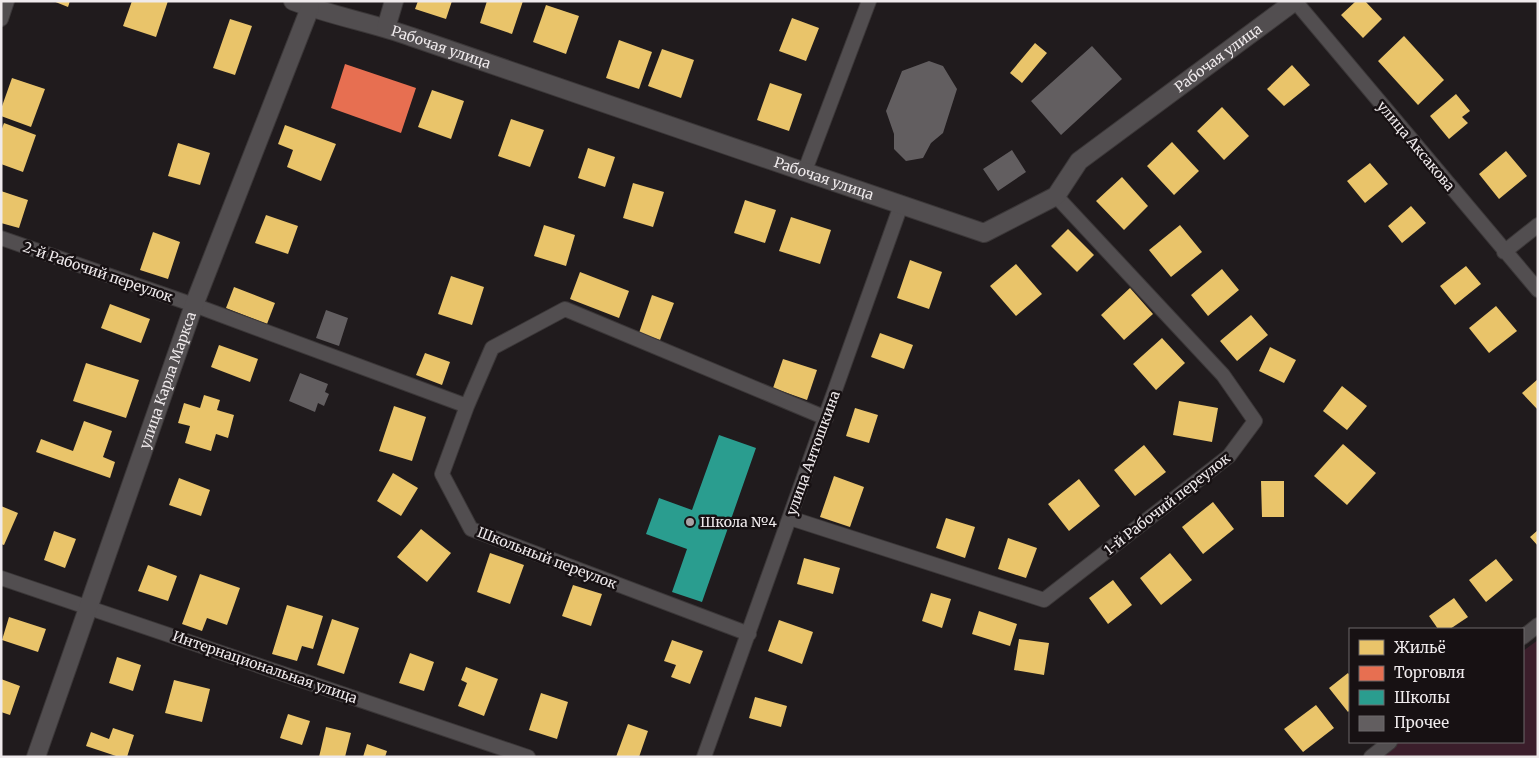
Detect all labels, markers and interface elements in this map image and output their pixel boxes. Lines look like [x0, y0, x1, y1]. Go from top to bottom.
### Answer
street label: Рабочая улица [1171, 19, 1266, 96]
street label: Рабочая улица [389, 22, 494, 73]
street label: улица Аксакова [1373, 97, 1459, 195]
street label: Рабочая улица [772, 153, 877, 204]
street label: 2-й Рабочий переулок [21, 238, 175, 306]
street label: улица Карла Маркса [135, 309, 200, 451]
street label: улица Антошкина [782, 388, 844, 518]
street label: 1-й Рабочий переулок [1100, 449, 1234, 559]
place label: Школа №4 [700, 513, 777, 531]
marker: Школа №4 [684, 516, 696, 528]
street label: Школьный переулок [475, 523, 620, 593]
street label: Интернациональная улица [170, 627, 360, 707]
legend [1349, 628, 1524, 743]
text: Жильё [1394, 638, 1446, 657]
text: Торговля [1394, 663, 1465, 682]
text: Школы [1394, 688, 1450, 707]
text: Прочее [1394, 713, 1449, 732]

